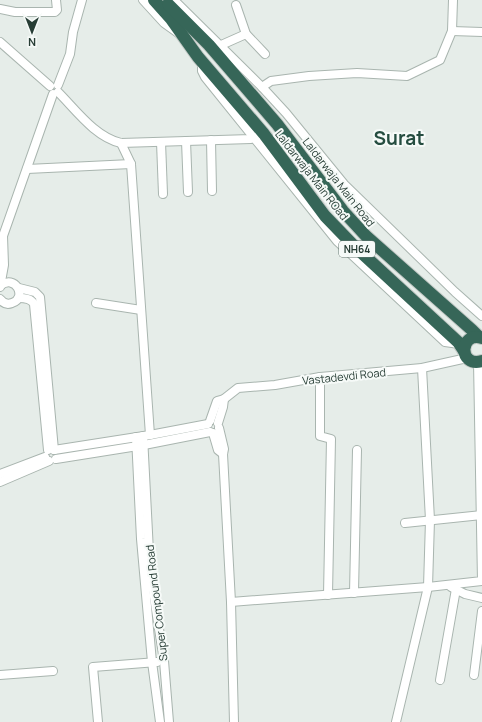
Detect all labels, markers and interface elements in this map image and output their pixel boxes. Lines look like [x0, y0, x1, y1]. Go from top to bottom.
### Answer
north arrow [12, 12, 52, 52]
text: N [28, 35, 36, 50]
district label: Surat [374, 125, 424, 151]
street label: Laldarwaja Main ROad [272, 127, 352, 223]
street label: Laldarwaja Main Road [300, 134, 378, 230]
road number: NH64 [339, 241, 375, 257]
street label: Vastadevdi Road [301, 364, 387, 388]
street label: Super Compound Road [141, 544, 171, 662]

